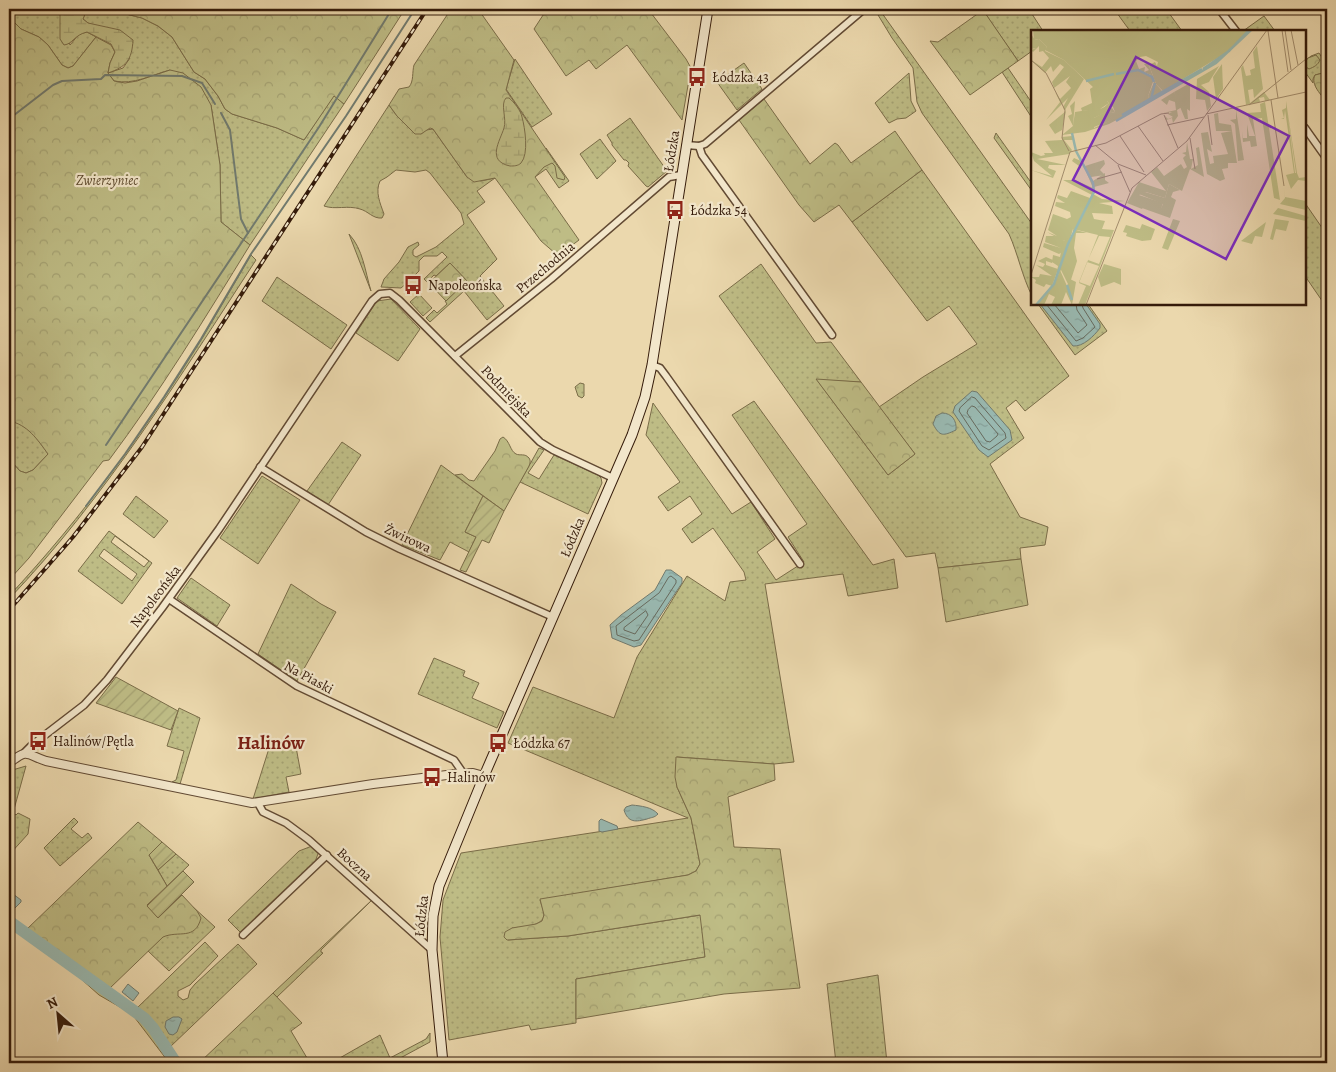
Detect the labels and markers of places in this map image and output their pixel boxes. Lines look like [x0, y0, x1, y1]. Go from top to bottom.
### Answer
bus stop icon: Łódzka 43 [686, 66, 708, 88]
place label: Łódzka 43 [712, 68, 769, 87]
bus stop icon: Łódzka 54 [664, 199, 686, 221]
place label: Łódzka 54 [690, 201, 747, 220]
bus stop icon: Napoleońska [402, 274, 424, 296]
place label: Napoleońska [428, 276, 503, 295]
bus stop icon: Halinów/Pętla [27, 730, 49, 752]
place label: Halinów/Pętla [53, 732, 134, 751]
bus stop icon: Łódzka 67 [487, 732, 509, 754]
place label: Łódzka 67 [513, 734, 570, 753]
bus stop icon: Halinów [421, 766, 443, 788]
place label: Halinów [447, 768, 496, 787]

